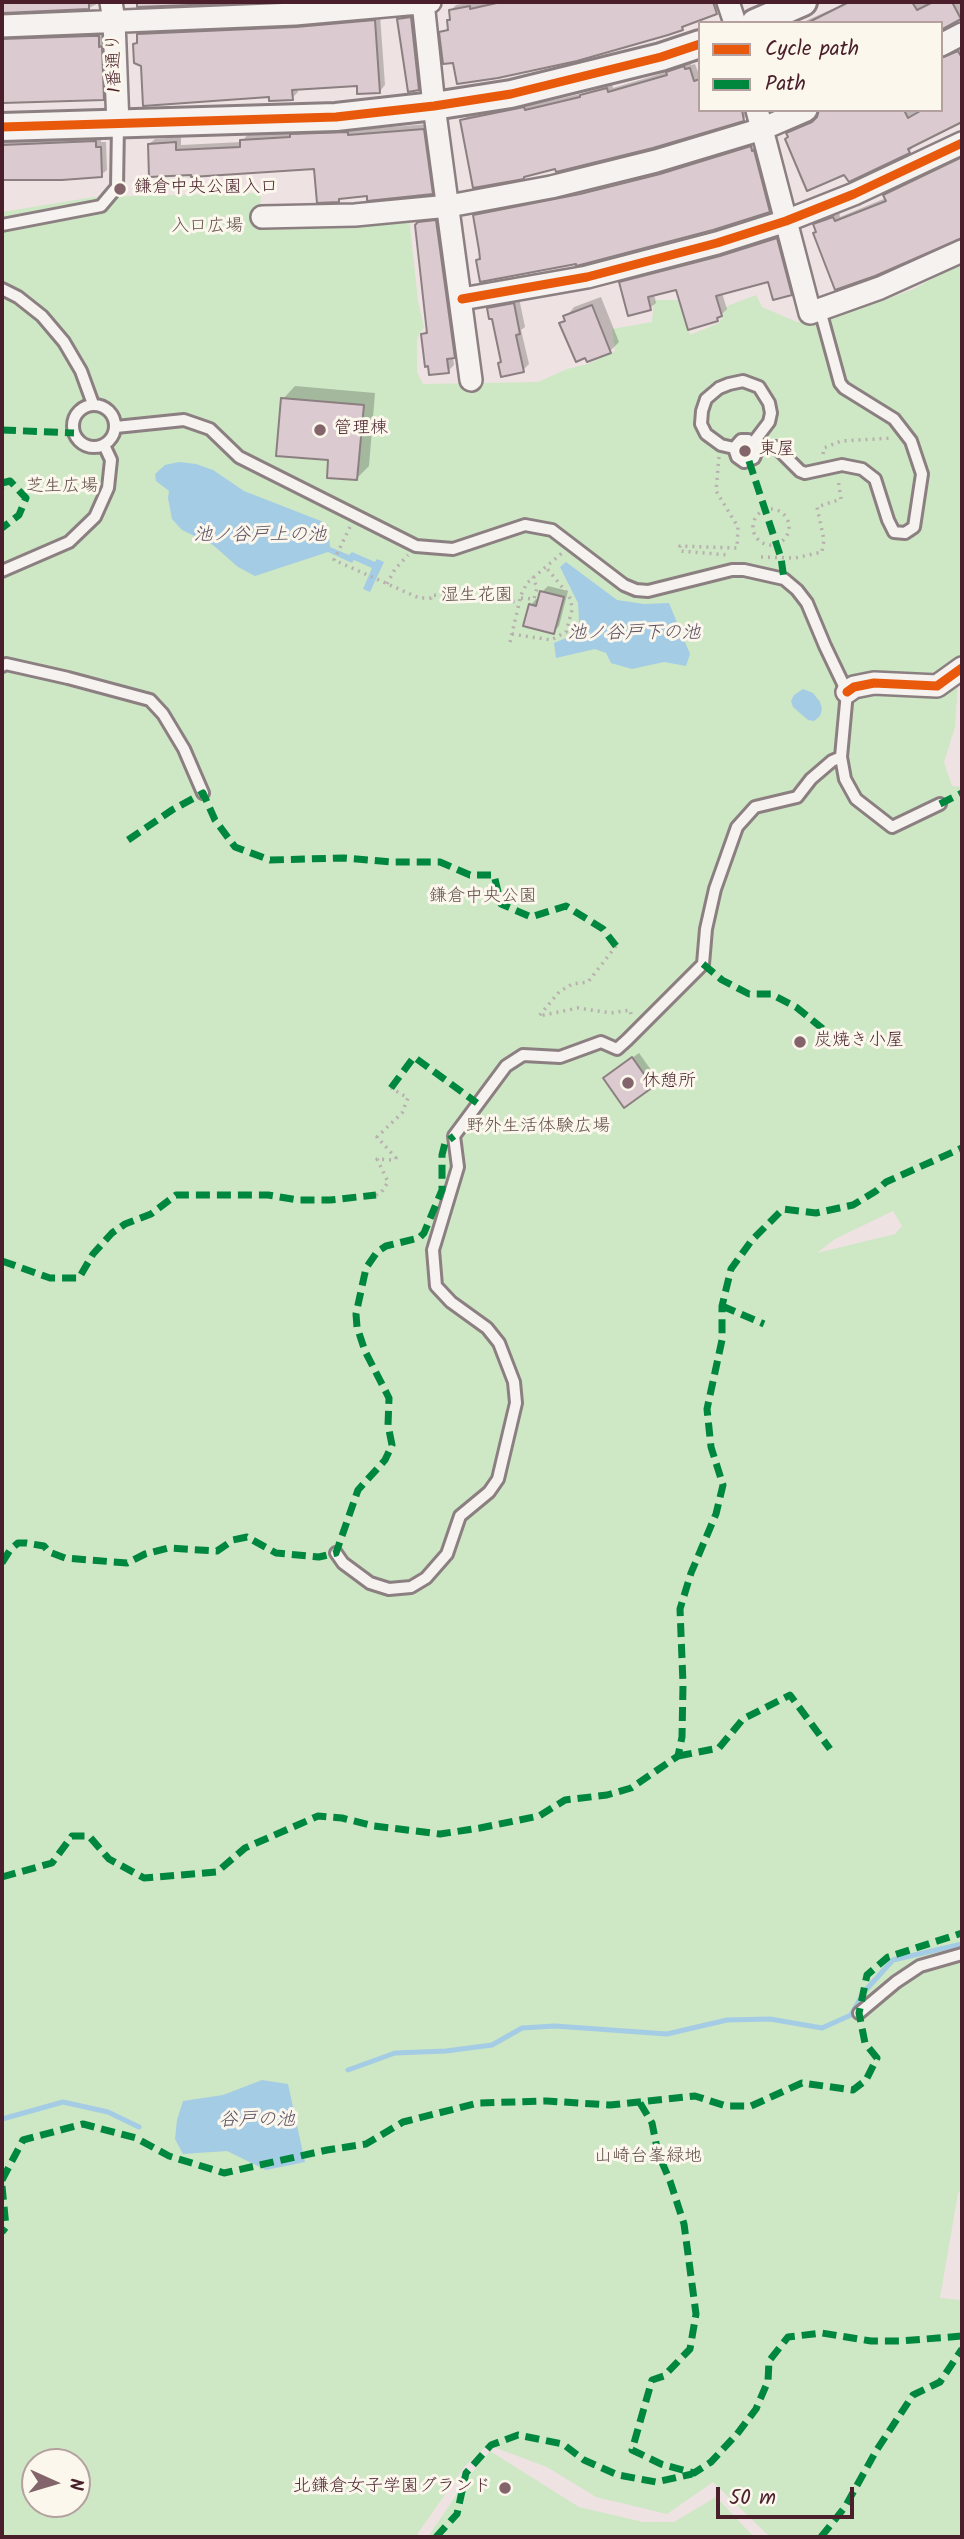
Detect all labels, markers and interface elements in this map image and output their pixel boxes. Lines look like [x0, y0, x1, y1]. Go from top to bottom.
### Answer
legend [698, 21, 943, 112]
street label: 1番通り [104, 33, 128, 93]
text: Cycle path [765, 33, 859, 66]
text: Path [765, 68, 806, 101]
place label: 鎌倉中央公園入口 [134, 178, 278, 200]
marker: 鎌倉中央公園入口 [112, 181, 128, 197]
park label: 入口広場 [171, 217, 243, 239]
place label: 管理棟 [334, 419, 388, 441]
marker: 管理棟 [312, 422, 328, 438]
place label: 東屋 [759, 440, 795, 462]
marker: 東屋 [737, 443, 753, 459]
park label: 芝生広場 [26, 477, 98, 499]
water label: 池ノ谷戸上の池 [194, 526, 326, 548]
park label: 湿生花園 [441, 586, 513, 608]
water label: 池ノ谷戸下の池 [568, 624, 700, 646]
park label: 鎌倉中央公園 [429, 887, 537, 909]
place label: 炭焼き小屋 [814, 1031, 904, 1053]
marker: 炭焼き小屋 [792, 1034, 808, 1050]
place label: 休憩所 [642, 1072, 696, 1094]
marker: 休憩所 [620, 1075, 636, 1091]
park label: 野外生活体験広場 [466, 1117, 610, 1139]
water label: 谷戸の池 [219, 2111, 295, 2133]
park label: 山崎台峯緑地 [594, 2147, 702, 2169]
north arrow [21, 2448, 91, 2518]
scale bar [719, 2472, 857, 2516]
text: N [60, 2477, 90, 2491]
place label: 北鎌倉女子学園グランド [293, 2477, 491, 2499]
marker: 北鎌倉女子学園グランド [497, 2480, 513, 2496]
text: 50 m [729, 2482, 776, 2515]

